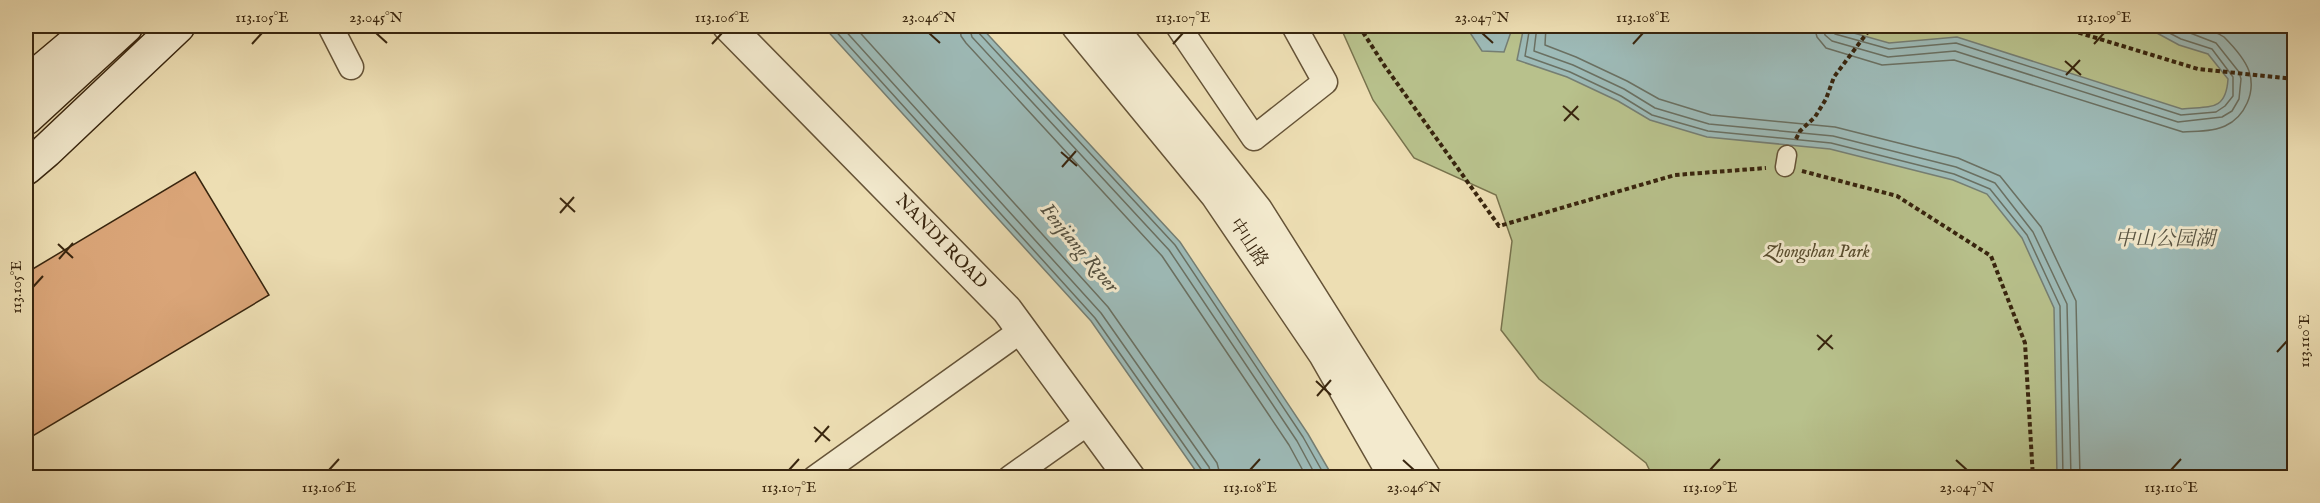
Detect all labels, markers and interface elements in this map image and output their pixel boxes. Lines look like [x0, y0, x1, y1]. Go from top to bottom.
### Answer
text: 113.105°E [235, 8, 289, 27]
text: 23.045°N [349, 8, 403, 27]
text: 113.106°E [695, 8, 749, 27]
text: 23.046°N [902, 8, 956, 27]
text: 113.107°E [1155, 8, 1211, 27]
text: 23.047°N [1455, 8, 1509, 27]
text: 113.108°E [1616, 8, 1670, 27]
text: 113.109°E [2077, 8, 2131, 27]
street label: NANDI ROAD [890, 190, 992, 294]
water label: Fenjiang River [1034, 198, 1124, 299]
street label: 中山路 [1223, 214, 1273, 272]
water label: 中山公园湖 [2115, 227, 2218, 252]
park label: Zhongshan Park [1762, 241, 1870, 264]
text: 113.105°E [7, 260, 26, 314]
text: 113.110°E [2295, 314, 2314, 368]
text: 113.106°E [302, 478, 356, 497]
text: 113.107°E [761, 478, 817, 497]
text: 113.108°E [1223, 478, 1277, 497]
text: 23.046°N [1387, 478, 1441, 497]
text: 113.109°E [1683, 478, 1737, 497]
text: 23.047°N [1940, 478, 1994, 497]
text: 113.110°E [2144, 478, 2198, 497]

